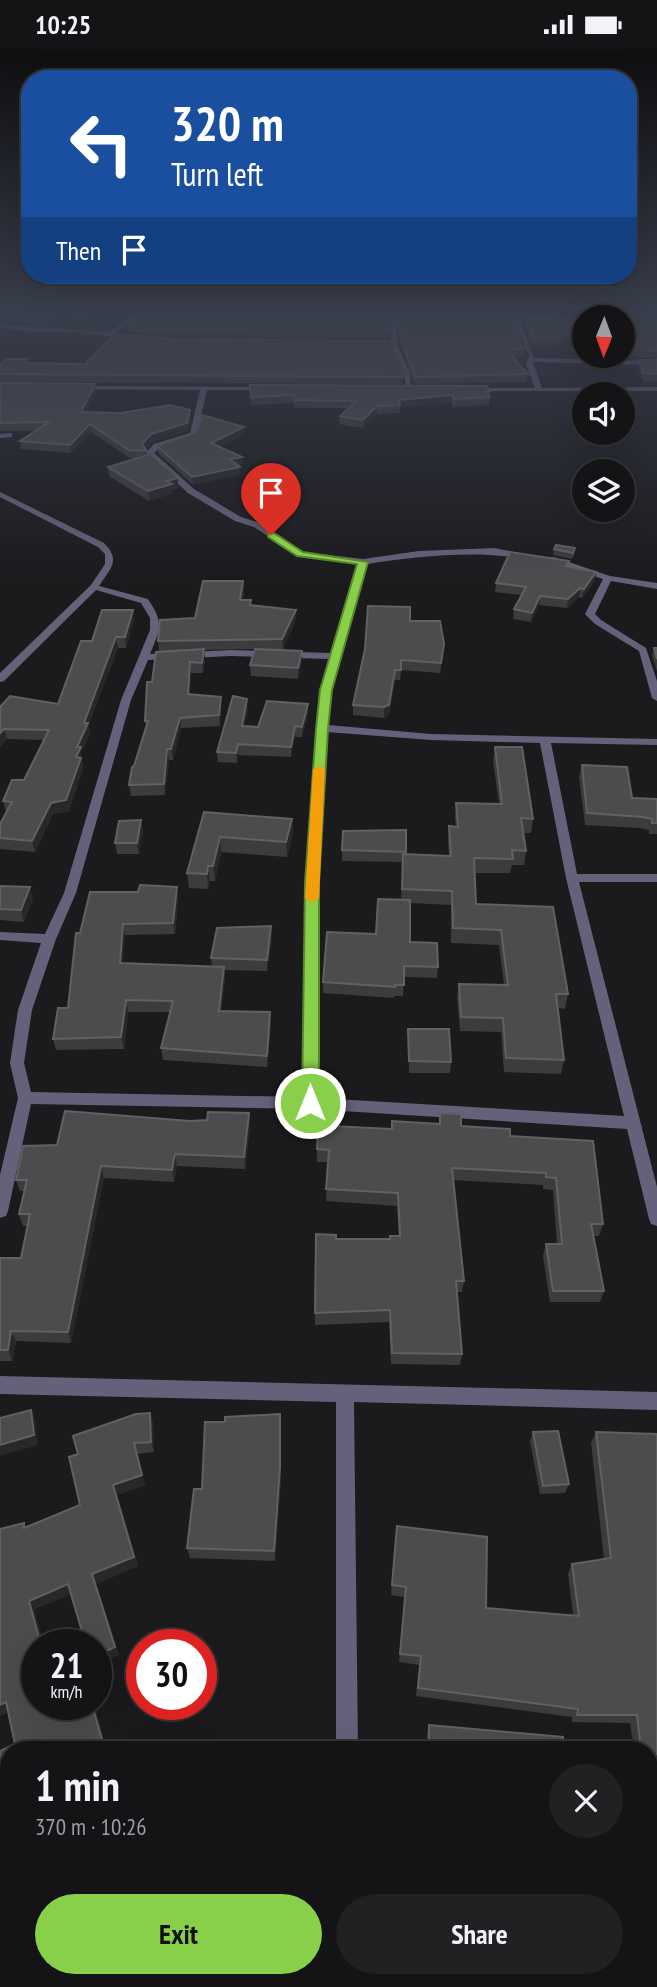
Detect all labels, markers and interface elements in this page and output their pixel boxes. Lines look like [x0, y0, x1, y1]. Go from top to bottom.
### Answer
text: 10:25 [35, 8, 91, 41]
text: 320 m [171, 91, 284, 155]
icon: left [56, 98, 147, 189]
text: Turn left [171, 153, 263, 195]
icon: arrive [115, 231, 153, 269]
text: Then [56, 234, 101, 267]
north arrow [572, 305, 635, 367]
map controls [572, 305, 635, 522]
button: sound [572, 382, 635, 445]
button: layers [572, 459, 635, 522]
pin [241, 463, 301, 535]
icon: arrive [252, 474, 290, 512]
position arrow [273, 1066, 347, 1140]
speed limit sign: 30 [126, 1629, 217, 1720]
text: 21 [50, 1642, 83, 1688]
text: km/h [51, 1680, 82, 1703]
text: 1 min [35, 1758, 120, 1813]
button: close [549, 1764, 623, 1838]
text: 370 m · 10:26 [35, 1812, 147, 1841]
button: Exit [35, 1894, 322, 1974]
button: Share [336, 1894, 623, 1974]

